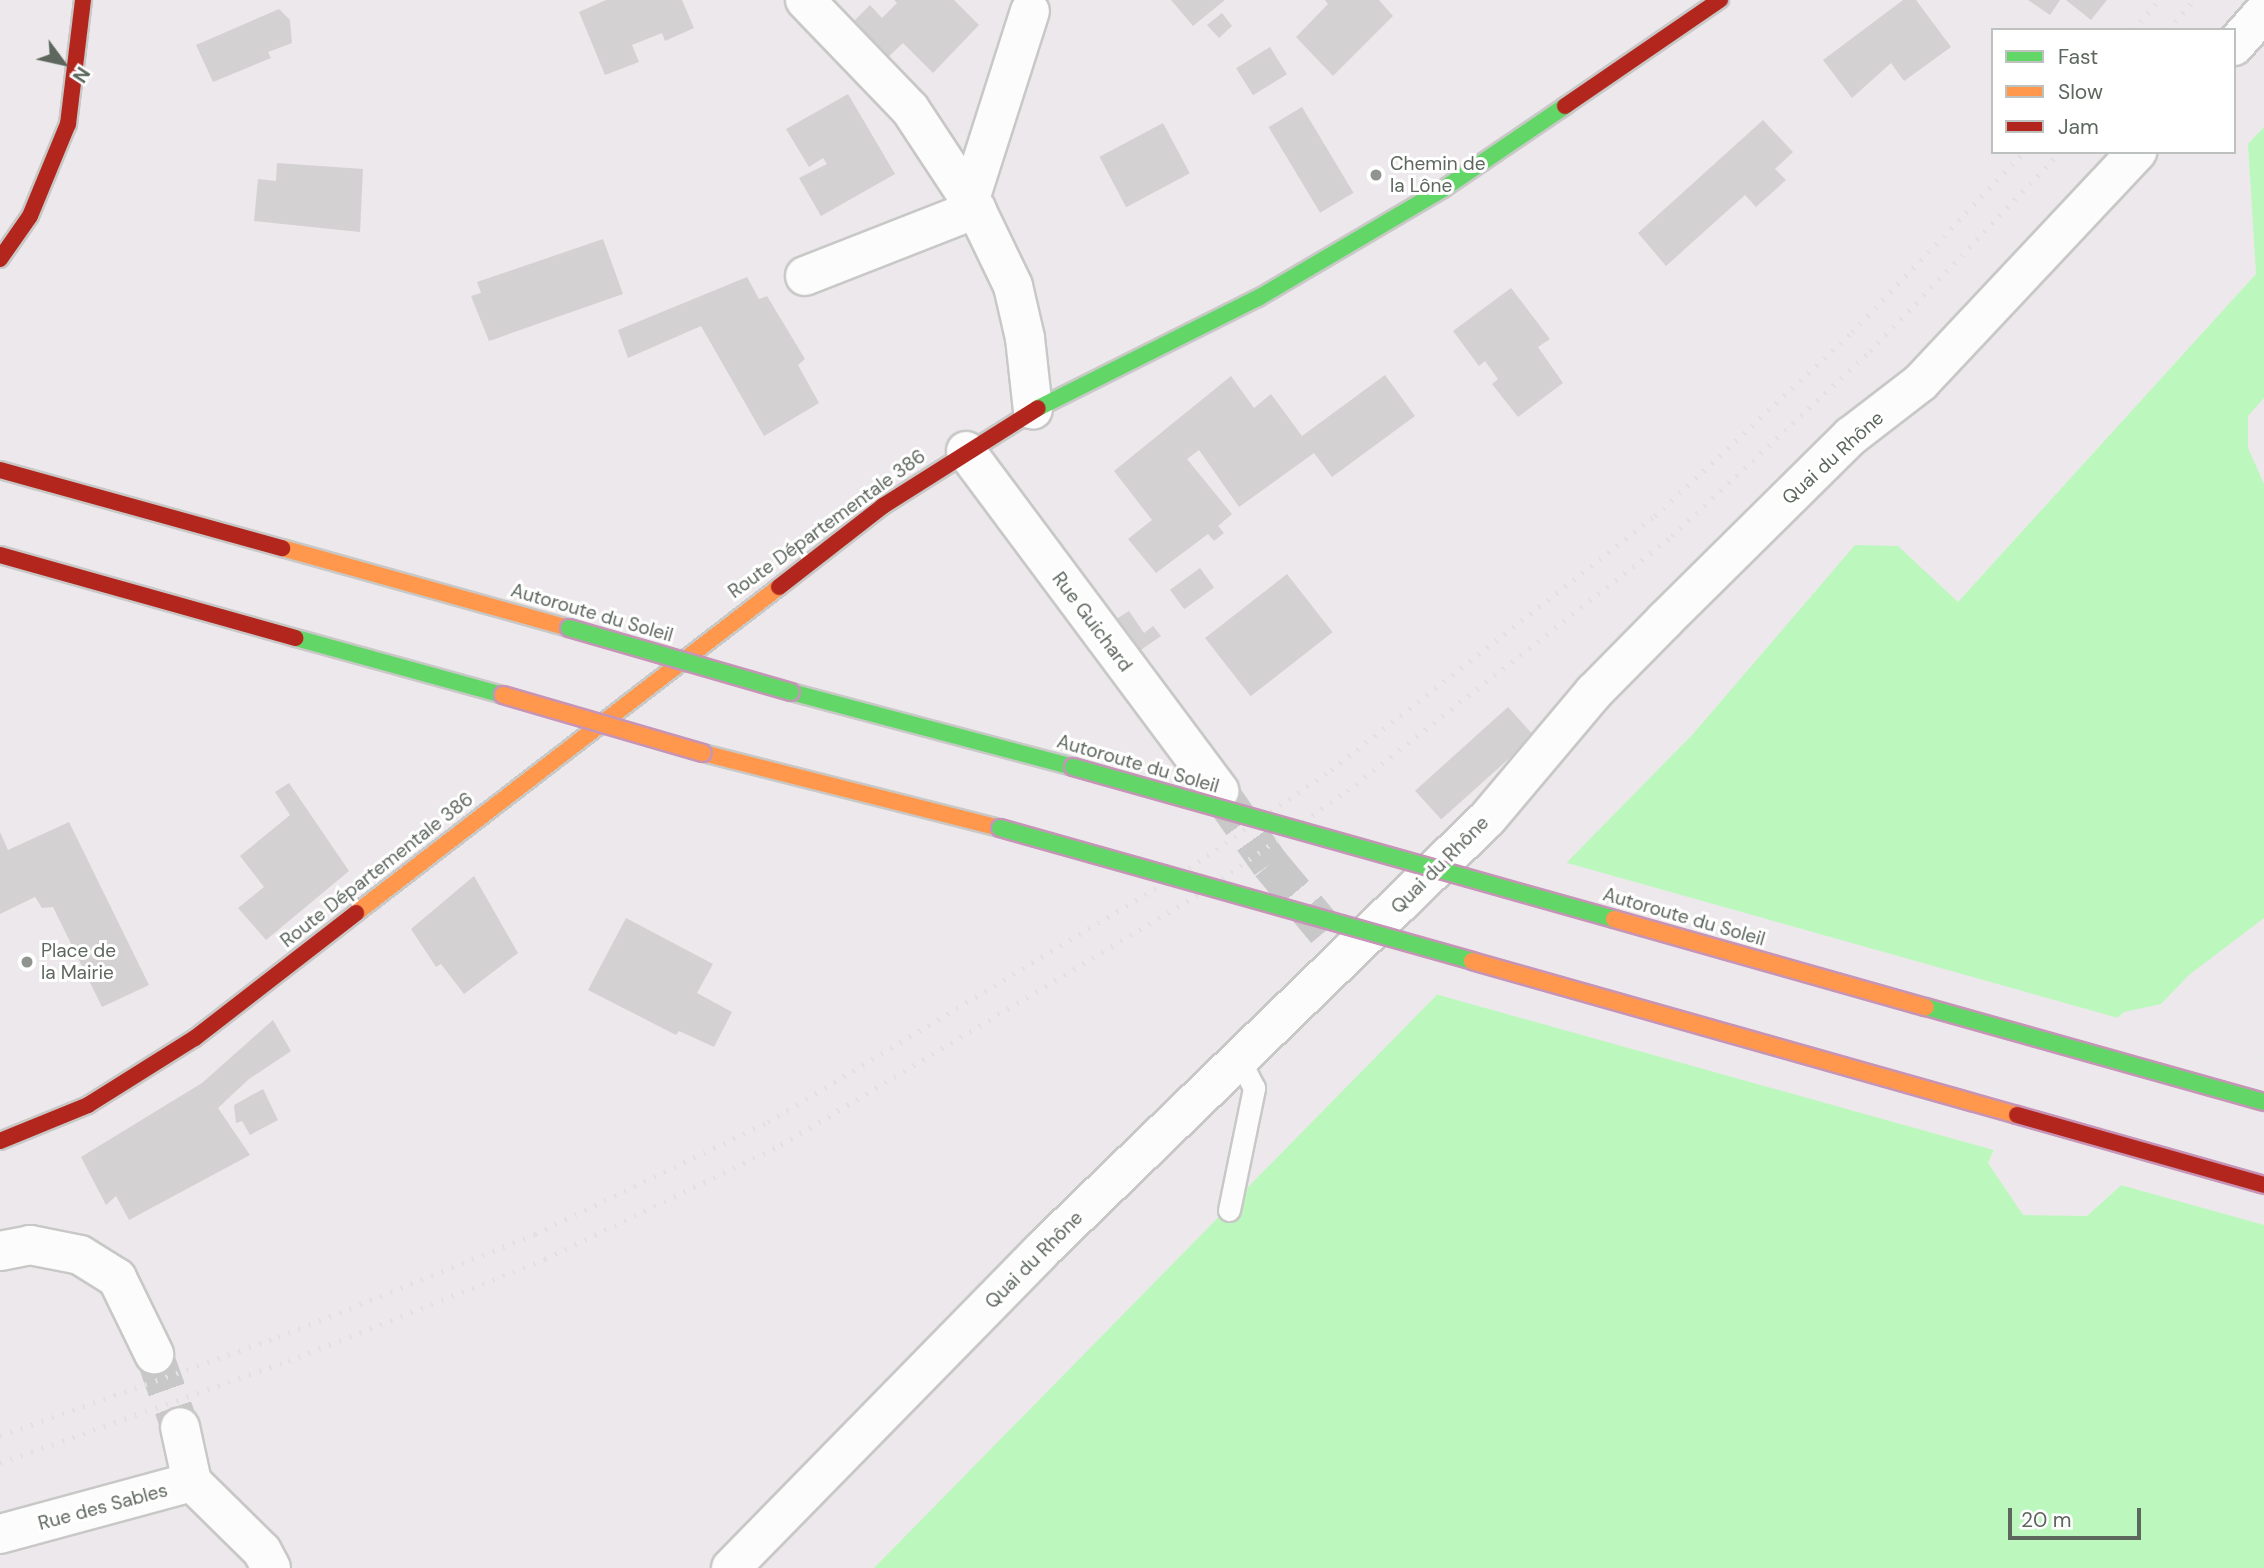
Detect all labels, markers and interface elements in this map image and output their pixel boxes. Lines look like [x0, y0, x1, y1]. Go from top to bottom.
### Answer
north arrow [28, 28, 98, 98]
legend [1991, 28, 2236, 154]
text: Fast [2058, 43, 2098, 71]
text: N [67, 62, 95, 87]
text: Slow [2058, 78, 2103, 106]
text: Jam [2058, 113, 2099, 141]
place label: Chemin de la Lône [1390, 153, 1485, 197]
marker: Chemin de la Lône [1368, 167, 1384, 183]
street label: Quai du Rhône [1778, 407, 1888, 509]
street label: Route Départementale 386 [724, 445, 930, 603]
street label: Rue Guichard [1047, 568, 1137, 676]
street label: Autoroute du Soleil [508, 579, 676, 647]
street label: Autoroute du Soleil [1054, 730, 1222, 798]
street label: Route Départementale 386 [276, 788, 478, 952]
street label: Quai du Rhône [1386, 811, 1494, 919]
street label: Autoroute du Soleil [1600, 883, 1768, 951]
place label: Place de la Mairie [41, 940, 116, 984]
marker: Place de la Mairie [19, 954, 35, 970]
street label: Quai du Rhône [980, 1206, 1088, 1314]
street label: Rue des Sables [36, 1479, 170, 1535]
scale bar [2012, 1494, 2145, 1538]
text: 20 m [2021, 1506, 2072, 1534]

